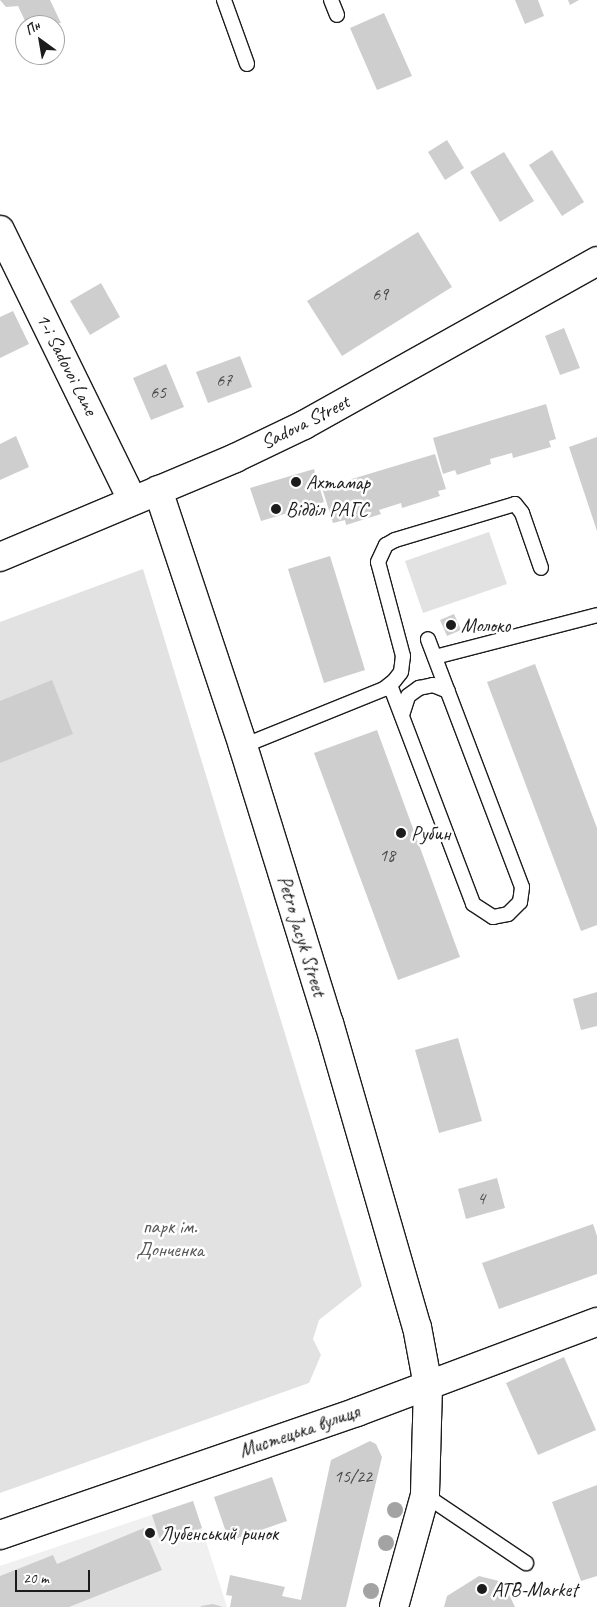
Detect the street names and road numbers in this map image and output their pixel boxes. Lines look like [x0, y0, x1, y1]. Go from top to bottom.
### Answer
street label: 1-i Sadovoi Lane [31, 309, 103, 419]
street label: Sadova Street [257, 389, 353, 455]
street label: Petro Jacyk Street [272, 873, 332, 999]
street label: Мистецька вулиця [236, 1399, 362, 1463]

